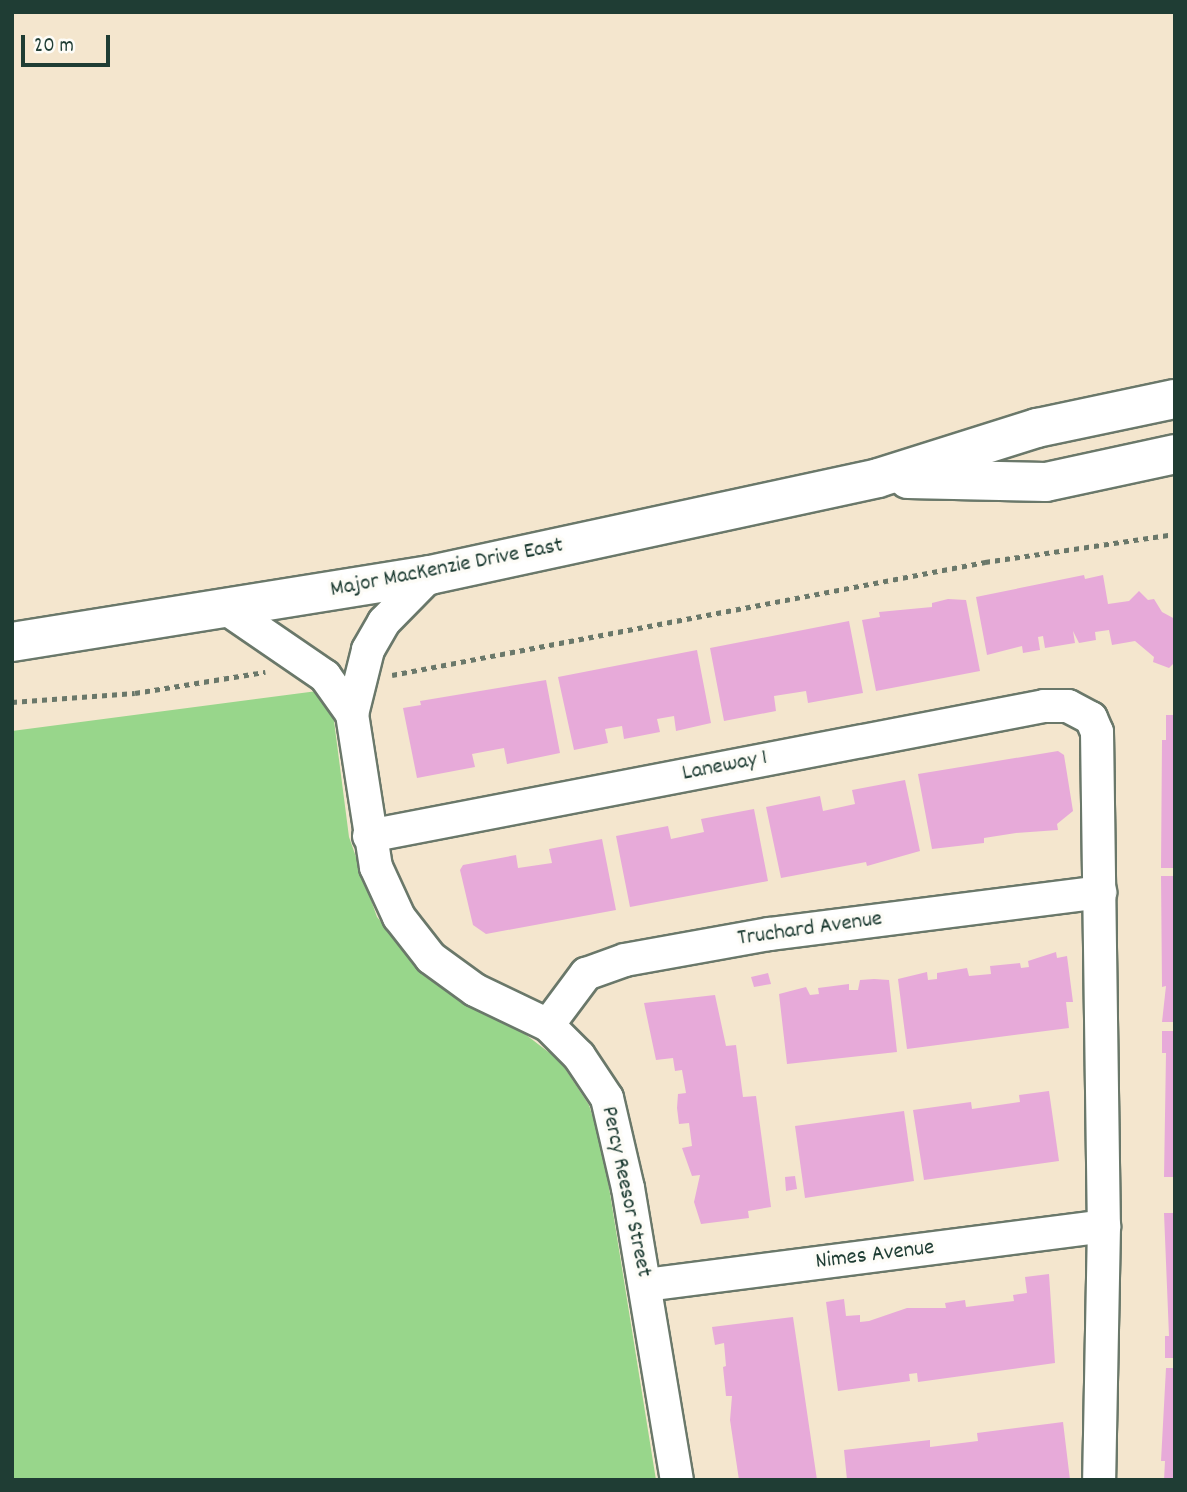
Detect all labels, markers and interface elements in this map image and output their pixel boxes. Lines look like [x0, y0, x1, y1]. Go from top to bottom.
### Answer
scale bar [24, 21, 114, 65]
text: 20 m [34, 32, 74, 62]
street label: Major MacKenzie Drive East [328, 533, 566, 605]
street label: Laneway 1 [680, 745, 770, 789]
street label: Truchard Avenue [736, 906, 884, 954]
street label: Percy Reesor Street [593, 1104, 657, 1280]
street label: Nimes Avenue [814, 1235, 936, 1277]

